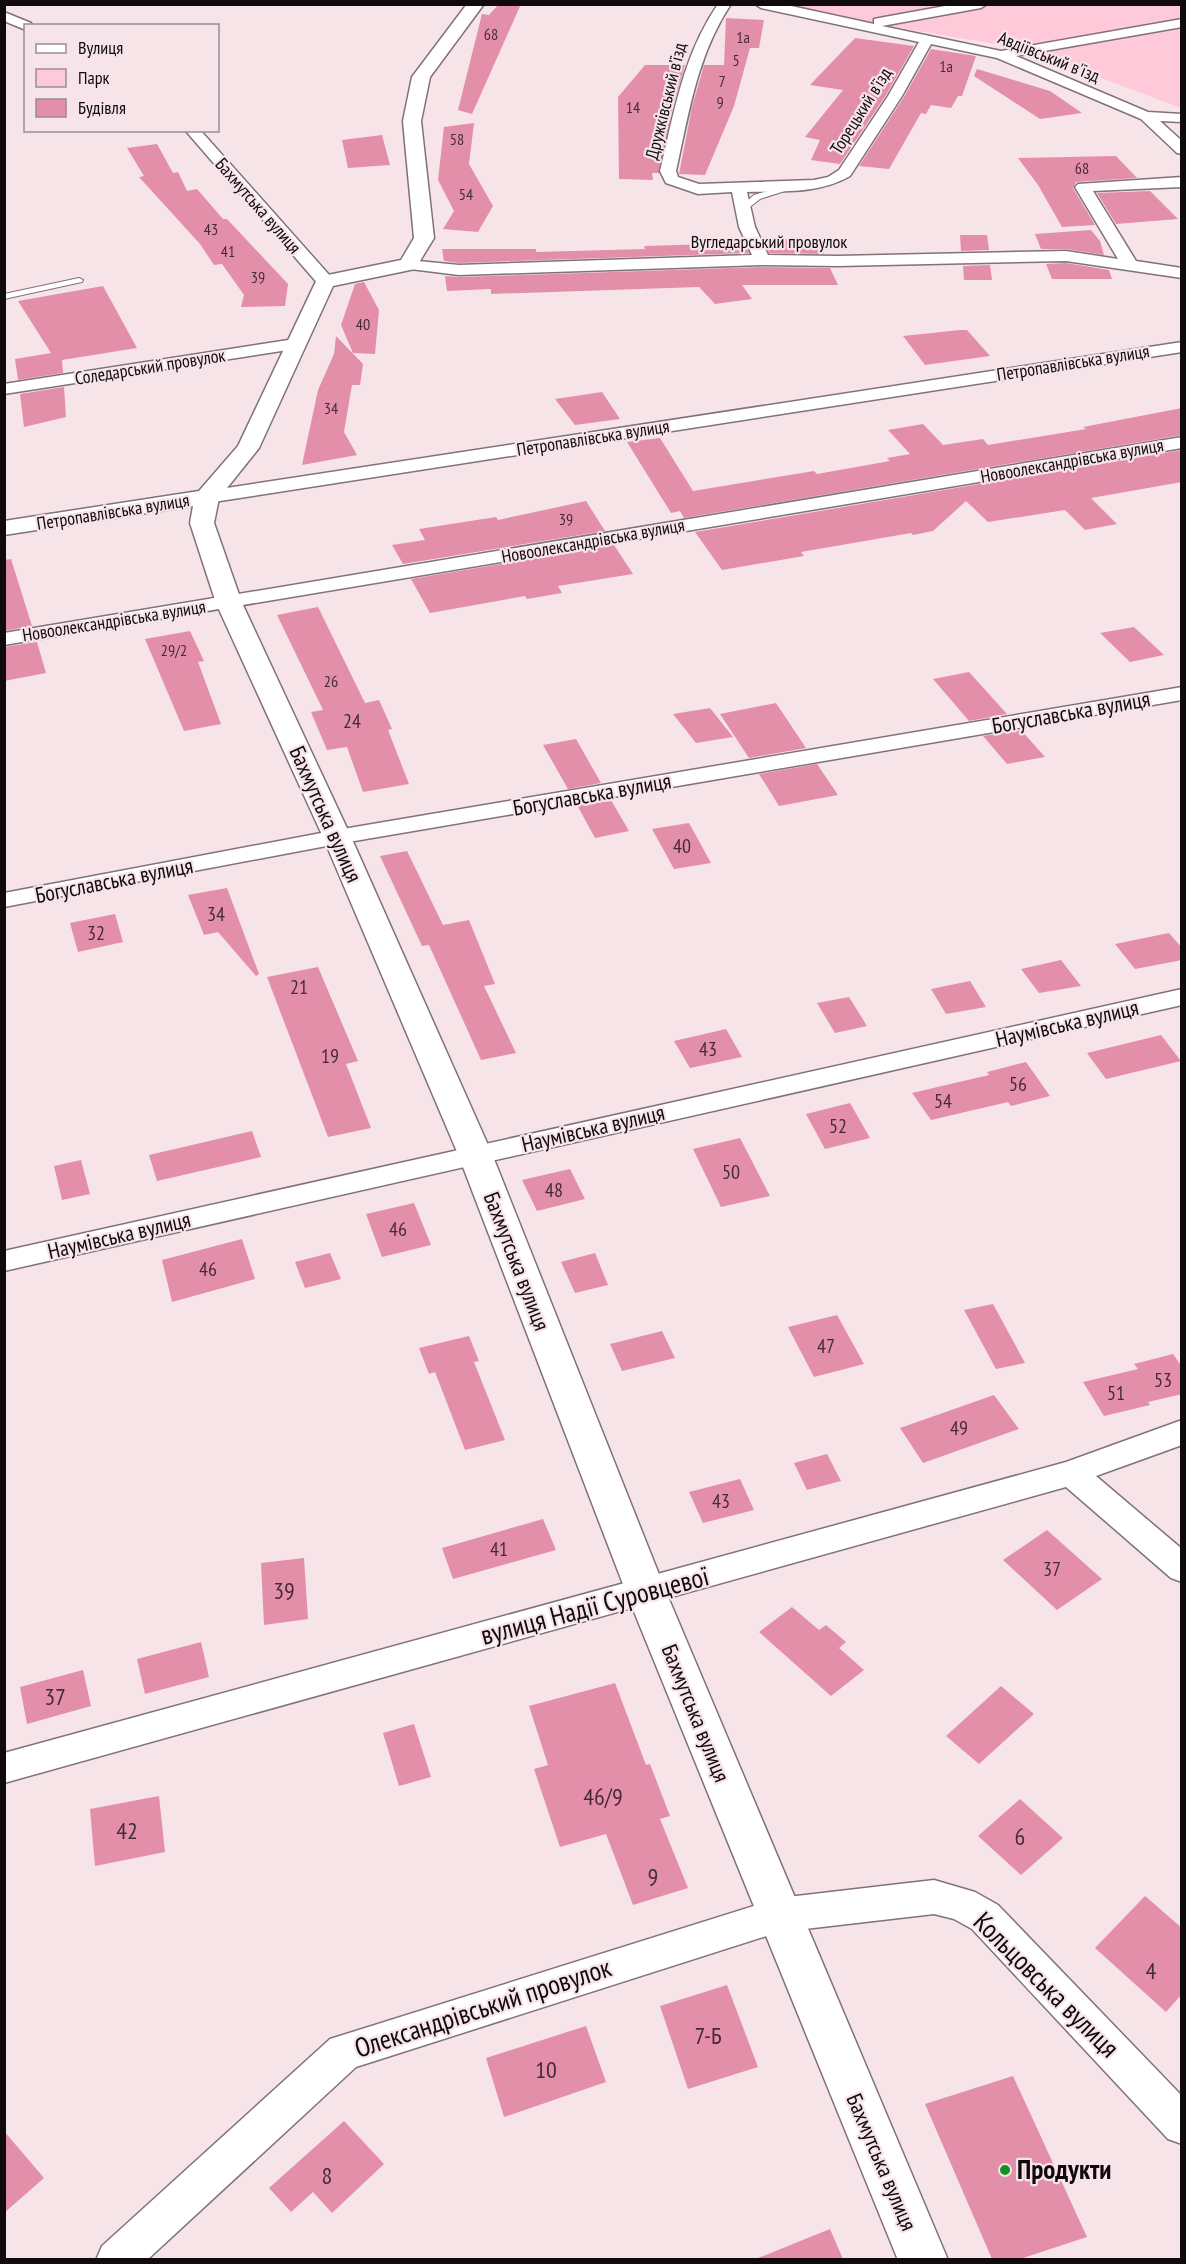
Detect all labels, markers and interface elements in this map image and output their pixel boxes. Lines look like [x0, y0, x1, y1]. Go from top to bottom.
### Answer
legend [24, 24, 219, 132]
house number: 68 [484, 24, 498, 44]
street label: Авдіївський в'їзд [995, 26, 1103, 87]
house number: 1а [736, 27, 750, 47]
text: Вулиця [78, 36, 123, 59]
street label: Дружківський в’їзд [640, 40, 691, 162]
house number: 5 [732, 50, 740, 70]
house number: 1а [939, 56, 953, 76]
street label: Торецький в’їзд [825, 63, 896, 158]
text: Парк [78, 66, 109, 89]
house number: 7 [718, 71, 726, 91]
house number: 9 [716, 92, 724, 112]
text: Будівля [78, 96, 126, 119]
house number: 14 [626, 97, 640, 117]
house number: 58 [450, 129, 464, 149]
street label: Бахмутська вулиця [210, 153, 306, 258]
house number: 68 [1075, 158, 1089, 178]
house number: 54 [459, 184, 473, 204]
house number: 43 [204, 219, 218, 239]
street label: Вугледарський провулок [691, 230, 847, 253]
house number: 41 [221, 241, 235, 261]
house number: 39 [251, 267, 265, 287]
house number: 40 [356, 314, 370, 334]
street label: Петропавлівська вулиця [995, 339, 1151, 386]
street label: Соледарський провулок [73, 343, 227, 390]
house number: 34 [324, 398, 338, 418]
street label: Петропавлівська вулиця [515, 414, 671, 461]
street label: Новоолександрівська вулиця [979, 433, 1165, 488]
street label: Петропавлівська вулиця [35, 488, 191, 535]
house number: 39 [559, 509, 573, 529]
street label: Новоолександрівська вулиця [500, 513, 686, 568]
street label: Новоолександрівська вулиця [21, 595, 207, 646]
house number: 29/2 [161, 640, 187, 660]
house number: 26 [324, 671, 338, 691]
street label: Богуславська вулиця [990, 684, 1152, 740]
house number: 24 [343, 708, 361, 734]
street label: Бахмутська вулиця [283, 742, 369, 886]
street label: Богуславська вулиця [511, 766, 673, 822]
house number: 40 [673, 833, 691, 859]
street label: Богуславська вулиця [33, 851, 195, 909]
house number: 34 [207, 901, 225, 927]
house number: 32 [87, 920, 105, 946]
house number: 21 [290, 974, 308, 1000]
street label: Наумівська вулиця [993, 993, 1141, 1053]
house number: 43 [699, 1036, 717, 1062]
house number: 19 [321, 1043, 339, 1069]
house number: 56 [1009, 1071, 1027, 1097]
house number: 54 [934, 1088, 952, 1114]
street label: Наумівська вулиця [519, 1098, 667, 1158]
house number: 52 [829, 1113, 847, 1139]
house number: 50 [722, 1159, 740, 1185]
house number: 48 [545, 1177, 563, 1203]
street label: Бахмутська вулиця [478, 1188, 556, 1334]
street label: Наумівська вулиця [45, 1205, 193, 1265]
house number: 46 [389, 1216, 407, 1242]
house number: 46 [199, 1256, 217, 1282]
house number: 47 [817, 1333, 835, 1359]
house number: 53 [1154, 1367, 1172, 1393]
house number: 51 [1107, 1380, 1125, 1406]
house number: 49 [950, 1415, 968, 1441]
house number: 43 [712, 1488, 730, 1514]
house number: 41 [490, 1536, 508, 1562]
house number: 37 [1043, 1556, 1061, 1582]
street label: вулиця Надії Суровцевої [477, 1558, 713, 1652]
house number: 39 [273, 1575, 295, 1606]
street label: Бахмутська вулиця [656, 1640, 736, 1786]
house number: 37 [44, 1681, 66, 1712]
house number: 46/9 [583, 1781, 623, 1812]
house number: 42 [116, 1815, 138, 1846]
house number: 6 [1015, 1821, 1025, 1852]
house number: 9 [648, 1861, 658, 1892]
street label: Кольцовська вулиця [967, 1904, 1127, 2064]
street label: Олександрівський провулок [350, 1949, 616, 2065]
house number: 4 [1146, 1955, 1157, 1986]
house number: 7-Б [694, 2020, 722, 2051]
house number: 10 [535, 2054, 557, 2085]
street label: Бахмутська вулиця [841, 2089, 923, 2235]
place label: Продукти [1017, 2152, 1111, 2186]
house number: 8 [322, 2160, 332, 2191]
marker: Продукти [998, 2163, 1012, 2177]

